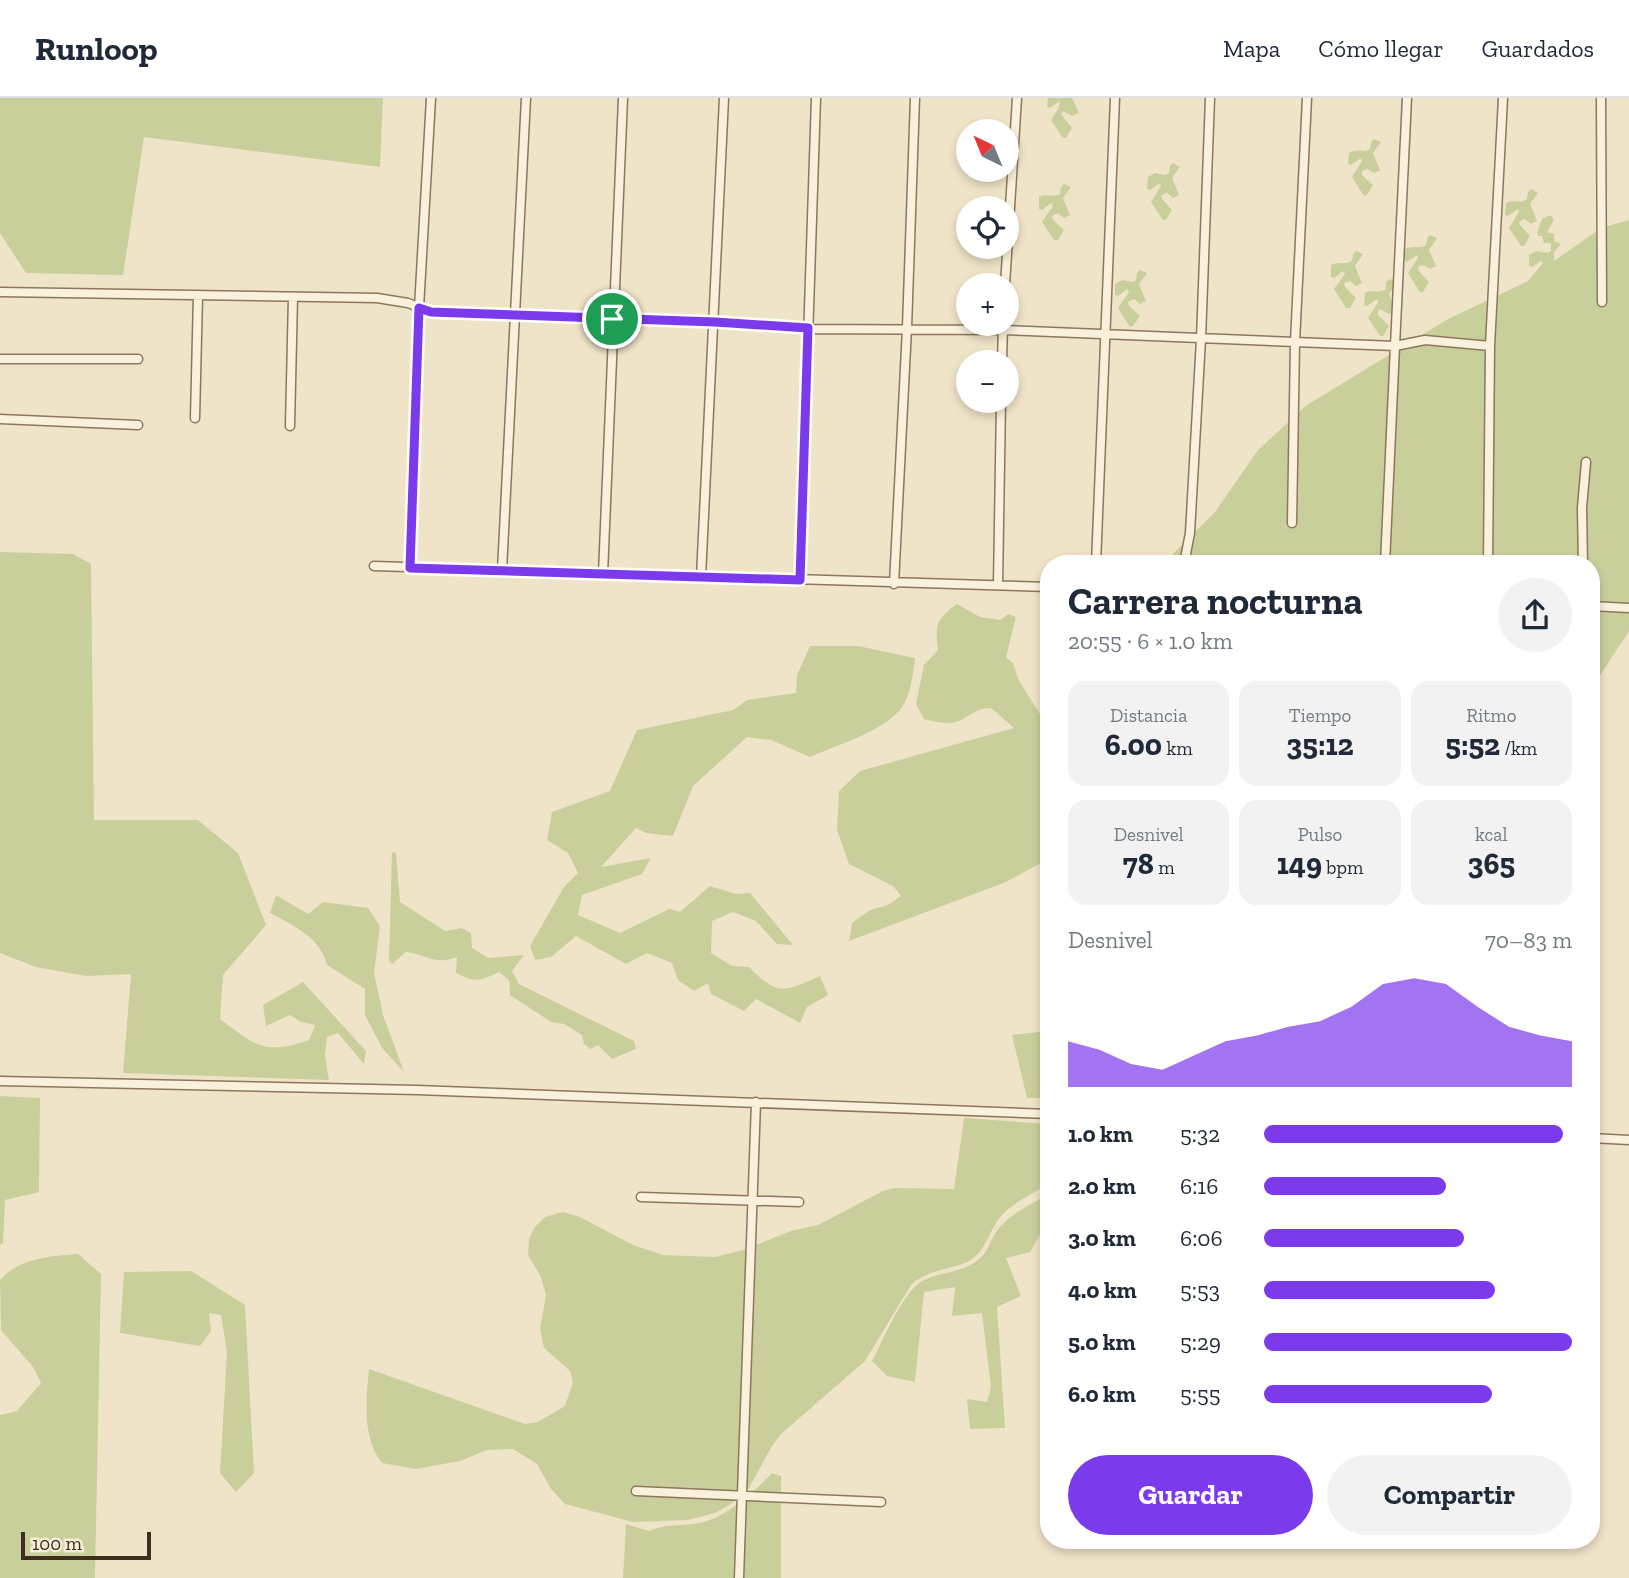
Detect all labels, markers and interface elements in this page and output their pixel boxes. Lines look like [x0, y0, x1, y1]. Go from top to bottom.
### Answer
text: Runloop [35, 29, 158, 68]
text: Mapa [1223, 34, 1280, 63]
text: Cómo llegar [1318, 34, 1444, 63]
text: Guardados [1482, 34, 1594, 63]
north arrow [956, 119, 1018, 182]
map controls [956, 119, 1019, 413]
button: locate [956, 196, 1019, 259]
button: + [956, 273, 1019, 336]
pin [582, 289, 642, 349]
icon: arrive [593, 300, 631, 338]
button: − [956, 350, 1019, 413]
text: Carrera nocturna [1068, 578, 1363, 624]
button: share [1498, 578, 1572, 652]
text: 20:55 · 6 × 1.0 km [1068, 627, 1233, 655]
text: Distancia [1110, 704, 1187, 727]
text: Tiempo [1289, 704, 1351, 727]
text: Ritmo [1466, 704, 1516, 727]
text: 6.00 [1105, 727, 1162, 763]
text: 35:12 [1286, 727, 1354, 763]
text: 5:52 [1445, 727, 1500, 763]
text: km [1162, 737, 1193, 760]
text: /km [1500, 737, 1537, 760]
text: Desnivel [1114, 823, 1184, 846]
text: Pulso [1298, 823, 1342, 846]
text: kcal [1475, 823, 1508, 846]
text: 78 [1123, 846, 1154, 882]
text: 149 [1277, 846, 1322, 882]
text: 365 [1467, 846, 1515, 882]
text: m [1154, 856, 1175, 879]
text: bpm [1322, 856, 1363, 879]
text: Desnivel [1068, 926, 1153, 954]
text: 70–83 m [1485, 926, 1572, 954]
text: 1.0 km [1068, 1120, 1133, 1148]
text: 5:32 [1180, 1120, 1220, 1148]
text: 2.0 km [1068, 1172, 1136, 1200]
text: 6:16 [1180, 1172, 1218, 1200]
text: 3.0 km [1068, 1224, 1136, 1252]
text: 6:06 [1180, 1224, 1223, 1252]
text: 4.0 km [1068, 1276, 1137, 1304]
text: 5:53 [1180, 1276, 1220, 1304]
text: 5.0 km [1068, 1328, 1136, 1356]
text: 5:29 [1180, 1328, 1221, 1356]
text: 6.0 km [1068, 1380, 1136, 1408]
text: 5:55 [1180, 1380, 1220, 1408]
button: Guardar [1068, 1455, 1313, 1535]
button: Compartir [1327, 1455, 1572, 1535]
scale bar [21, 1529, 150, 1561]
text: 100 m [32, 1532, 82, 1555]

